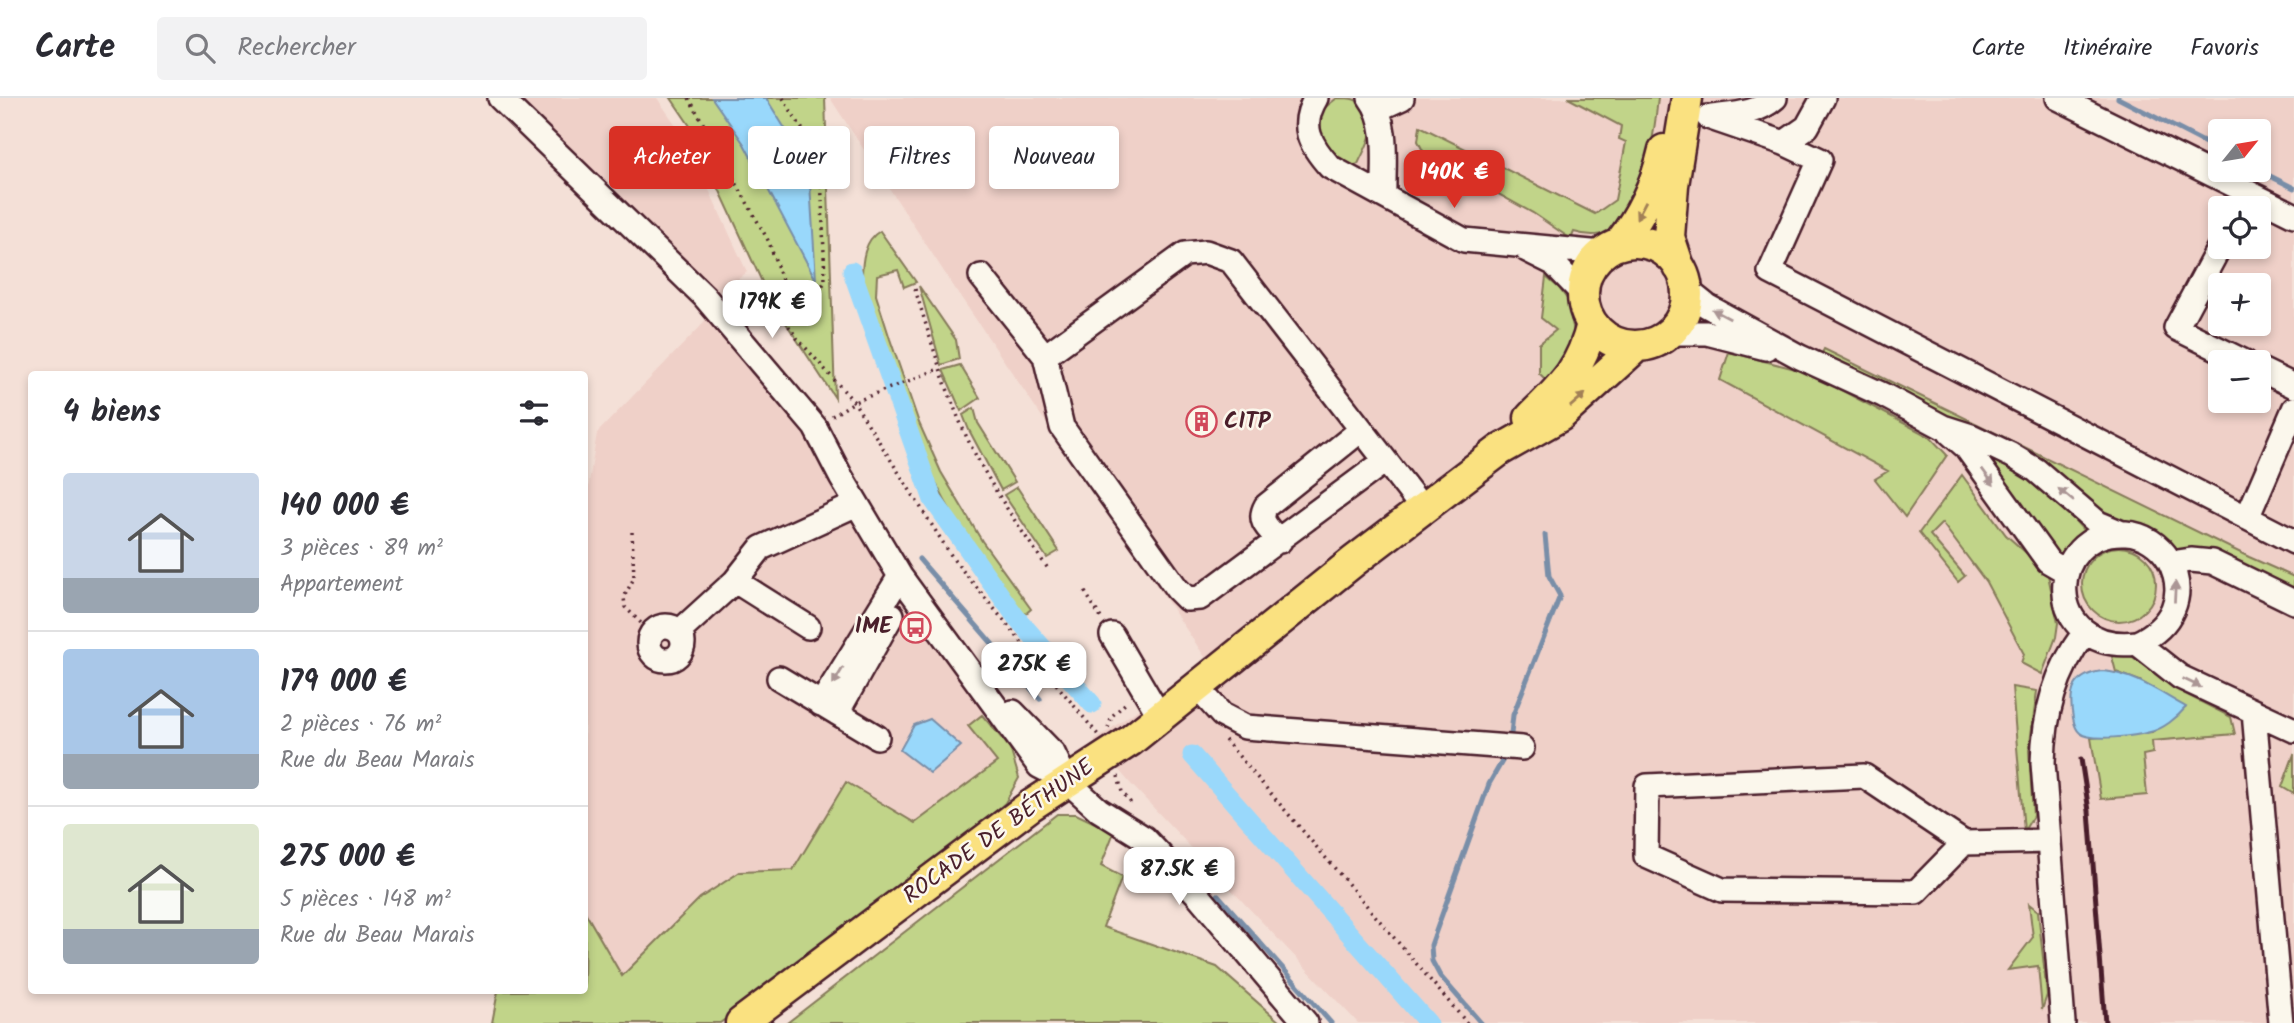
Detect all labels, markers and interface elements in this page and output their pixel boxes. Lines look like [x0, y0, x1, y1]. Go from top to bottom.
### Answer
search box [157, 17, 647, 80]
text: Carte [35, 22, 115, 75]
text: Rechercher [237, 27, 356, 69]
icon: search [181, 29, 219, 67]
text: Carte [1971, 29, 2025, 68]
text: Itinéraire [2063, 29, 2152, 68]
text: Favoris [2190, 29, 2259, 68]
north arrow [2208, 119, 2272, 182]
map controls [2208, 119, 2271, 413]
chip: Acheter [609, 126, 734, 189]
chip: Louer [748, 126, 850, 189]
chip: Filtres [864, 126, 975, 189]
chip: Nouveau [989, 126, 1119, 189]
pin: 140K € [1397, 150, 1511, 210]
text: 140K € [1420, 155, 1488, 191]
button: locate [2208, 196, 2271, 259]
one-way arrow [1636, 201, 1648, 221]
button: + [2208, 273, 2271, 336]
pin: 179K € [715, 280, 829, 340]
text: 179K € [739, 285, 805, 321]
one-way arrow [1711, 308, 1731, 319]
button: − [2208, 350, 2271, 413]
text: 4 biens [63, 389, 161, 437]
one-way arrow [1569, 392, 1587, 408]
icon: filters [515, 394, 553, 432]
place label: CITP [1224, 404, 1272, 440]
building icon: CITP [1184, 405, 1218, 439]
one-way arrow [1981, 468, 1995, 486]
text: 140 000 € [280, 483, 409, 531]
one-way arrow [2057, 488, 2074, 503]
icon: home [119, 501, 203, 585]
text: 3 pièces · 89 m² [280, 531, 443, 567]
text: Appartement [280, 567, 403, 603]
one-way arrow [2170, 581, 2181, 603]
place label: IME [855, 609, 893, 645]
bus stop icon: IME [898, 610, 932, 644]
pin: 275K € [977, 642, 1091, 702]
text: 275K € [997, 647, 1071, 683]
text: 179 000 € [280, 659, 407, 707]
one-way arrow [832, 666, 845, 685]
icon: home [119, 677, 203, 761]
one-way arrow [2182, 677, 2202, 688]
text: 2 pièces · 76 m² [280, 707, 441, 743]
text: Rue du Beau Marais [280, 743, 475, 779]
street label: ROCADE DE BÉTHUNE [896, 750, 1103, 914]
text: 275 000 € [280, 834, 415, 882]
pin: 87.5K € [1114, 848, 1244, 907]
icon: home [119, 852, 203, 936]
text: 87.5K € [1140, 852, 1218, 888]
text: 5 pièces · 148 m² [280, 882, 451, 918]
text: Rue du Beau Marais [280, 918, 475, 954]

